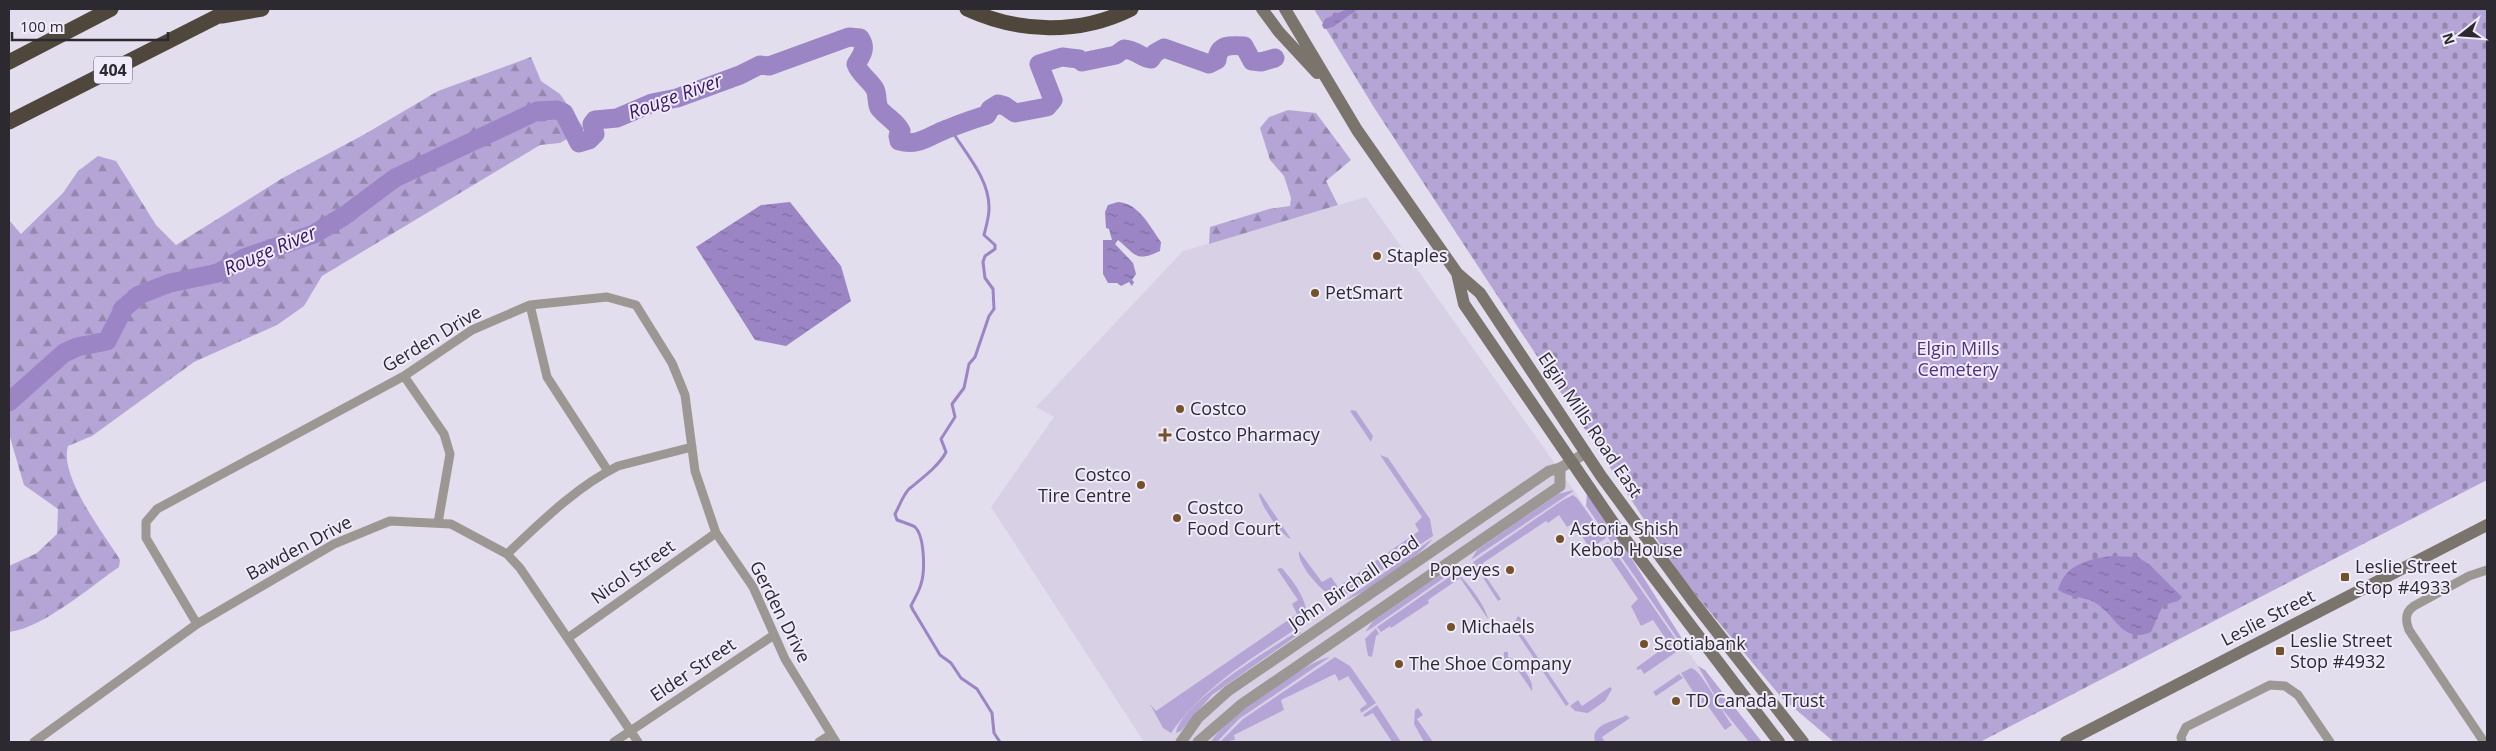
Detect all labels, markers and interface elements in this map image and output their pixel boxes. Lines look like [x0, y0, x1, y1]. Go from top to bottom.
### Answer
scale bar [12, 10, 169, 42]
north arrow [2436, 10, 2486, 60]
text: 100 m [20, 16, 64, 36]
text: N [2437, 31, 2459, 47]
road number: 404 [94, 56, 132, 84]
water label: Rouge River [624, 66, 727, 125]
water label: Rouge River [220, 218, 322, 281]
place label: Staples [1387, 243, 1448, 267]
marker: Staples [1371, 250, 1383, 262]
place label: PetSmart [1325, 280, 1403, 304]
marker: PetSmart [1309, 287, 1321, 299]
street label: Gerden Drive [378, 299, 485, 377]
park label: Elgin Mills Cemetery [1917, 336, 2000, 381]
street label: Elgin Mills Road East [1533, 347, 1648, 502]
place label: Costco [1190, 396, 1247, 420]
marker: Costco [1174, 403, 1186, 415]
place label: Costco Pharmacy [1175, 422, 1321, 446]
marker: Costco Pharmacy [1159, 429, 1171, 441]
place label: Costco Tire Centre [1038, 462, 1131, 507]
marker: Costco Tire Centre [1135, 479, 1147, 491]
place label: Costco Food Court [1187, 495, 1281, 540]
street label: Bawden Drive [241, 509, 356, 585]
marker: Costco Food Court [1171, 512, 1183, 524]
place label: Astoria Shish Kebob House [1570, 516, 1682, 561]
street label: John Birchall Road [1282, 530, 1423, 636]
marker: Astoria Shish Kebob House [1554, 533, 1566, 545]
street label: Nicol Street [586, 534, 679, 609]
place label: Leslie Street Stop #4933 [2355, 554, 2457, 599]
street label: Gerden Drive [745, 556, 817, 667]
place label: Popeyes [1430, 557, 1500, 581]
marker: Popeyes [1504, 564, 1516, 576]
marker: Leslie Street Stop #4933 [2339, 571, 2351, 583]
street label: Leslie Street [2217, 583, 2319, 651]
place label: Michaels [1461, 614, 1535, 638]
marker: Michaels [1445, 621, 1457, 633]
place label: Leslie Street Stop #4932 [2290, 628, 2392, 673]
place label: Scotiabank [1654, 631, 1746, 655]
street label: Elder Street [645, 632, 740, 707]
marker: Scotiabank [1638, 638, 1650, 650]
marker: Leslie Street Stop #4932 [2274, 645, 2286, 657]
place label: The Shoe Company [1409, 651, 1572, 675]
marker: The Shoe Company [1393, 658, 1405, 670]
place label: TD Canada Trust [1686, 688, 1825, 712]
marker: TD Canada Trust [1670, 695, 1682, 707]

